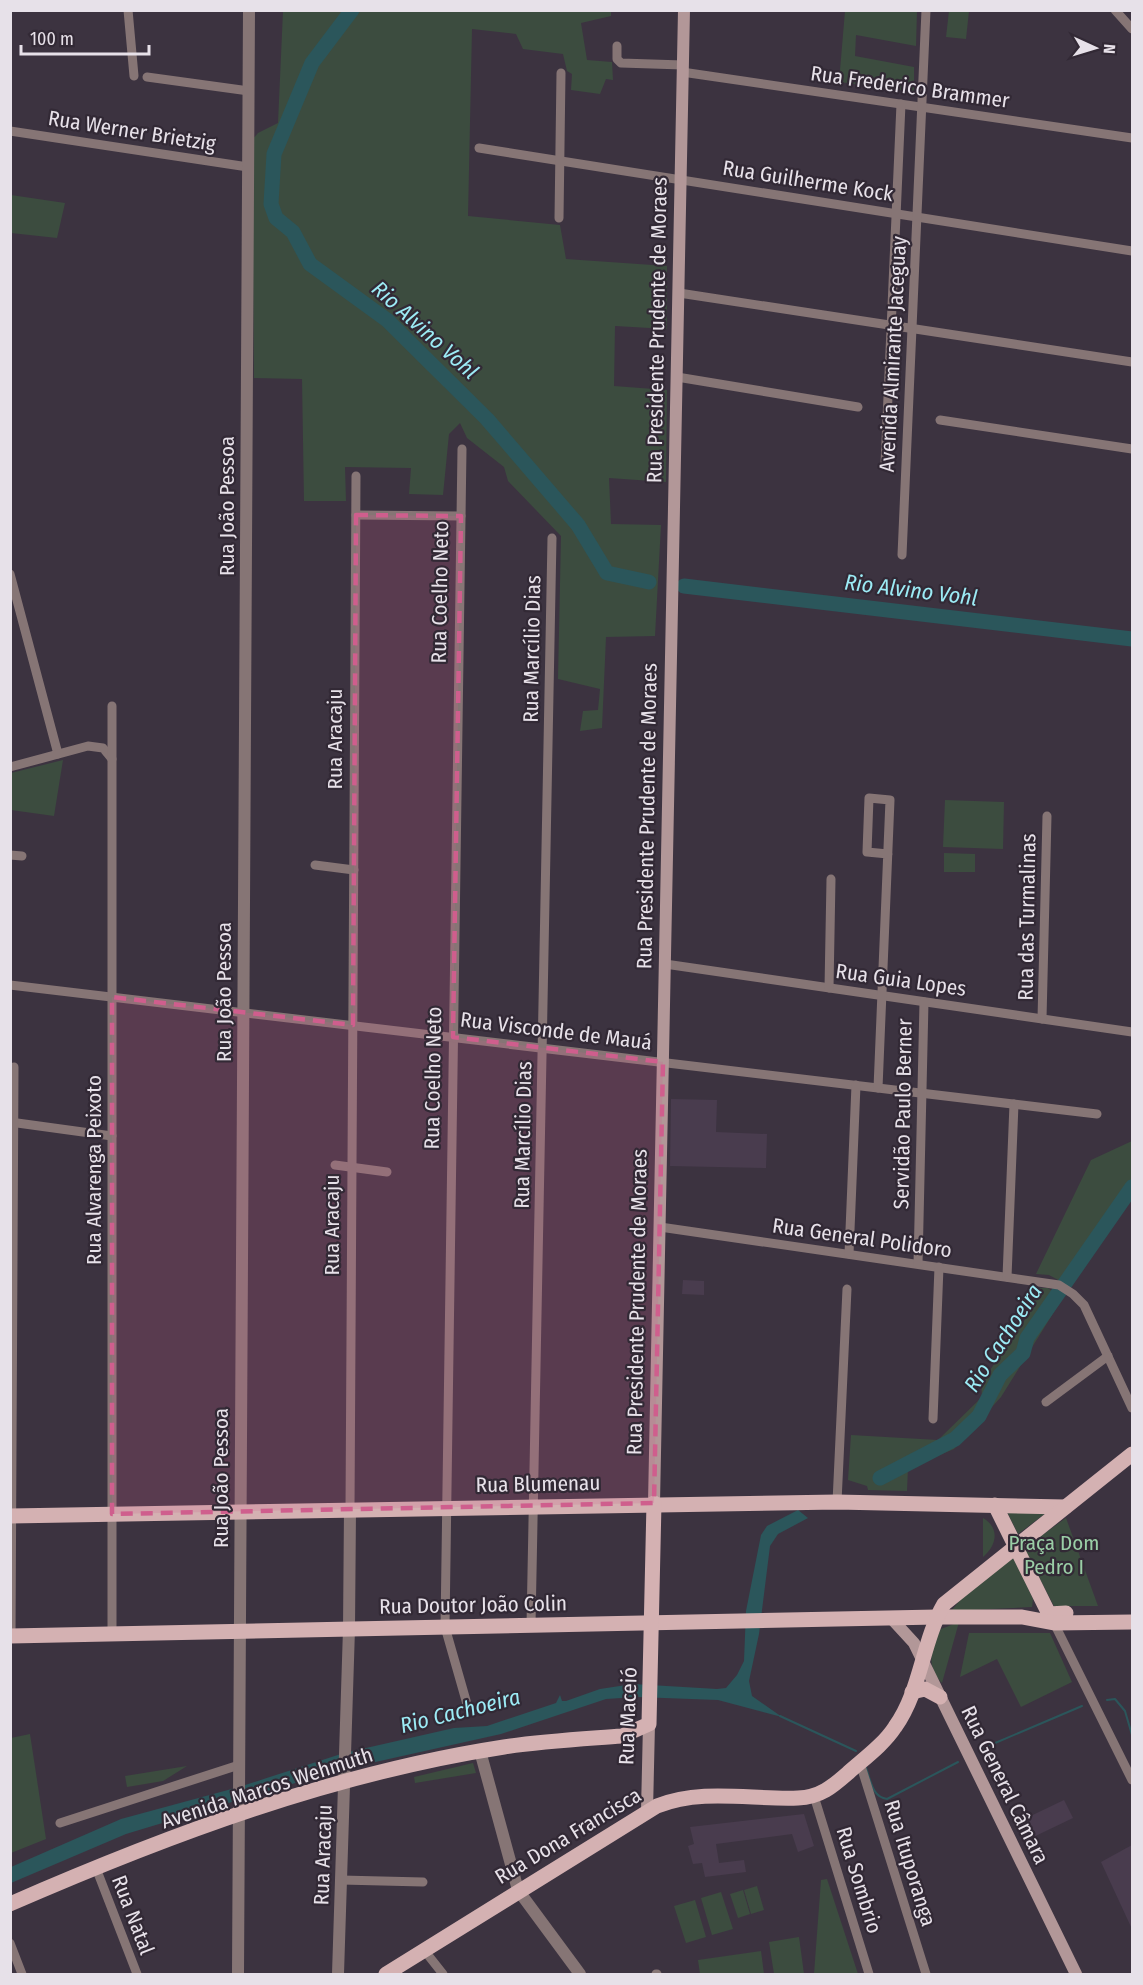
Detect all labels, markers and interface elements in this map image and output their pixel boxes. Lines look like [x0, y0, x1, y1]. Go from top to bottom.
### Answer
scale bar [21, 18, 148, 56]
north arrow [1065, 18, 1125, 78]
text: 100 m [30, 28, 74, 50]
text: N [1100, 44, 1119, 54]
street label: Rua Frederico Brammer [809, 60, 1012, 114]
street label: Rua Werner Brietzig [46, 105, 218, 157]
street label: Rua Guilherme Kock [721, 155, 895, 207]
street label: Rua Presidente Prudente de Moraes [641, 177, 673, 483]
street label: Avenida Almirante Jaceguay [874, 235, 912, 473]
water label: Rio Alvino Vohl [366, 275, 484, 385]
street label: Rua João Pessoa [214, 436, 240, 576]
street label: Rua Coelho Neto [426, 520, 454, 664]
water label: Rio Alvino Vohl [843, 568, 979, 612]
street label: Rua Marcílio Dias [518, 575, 546, 723]
street label: Rua Presidente Prudente de Moraes [631, 663, 663, 969]
street label: Rua Aracaju [322, 689, 348, 789]
street label: Rua das Turmalinas [1013, 833, 1041, 1001]
street label: Rua João Pessoa [211, 922, 237, 1062]
street label: Rua Guia Lopes [834, 958, 968, 1002]
street label: Rua Coelho Neto [419, 1006, 447, 1150]
street label: Rua Visconde de Mauá [459, 1006, 653, 1056]
street label: Servidão Paulo Berner [888, 1018, 918, 1210]
street label: Rua Marcílio Dias [509, 1061, 537, 1209]
street label: Rua Alvarenga Peixoto [81, 1075, 107, 1265]
street label: Rua Presidente Prudente de Moraes [621, 1149, 653, 1455]
street label: Rua Aracaju [319, 1175, 345, 1275]
street label: Rua General Polidoro [771, 1213, 953, 1263]
water label: Rio Cachoeira [958, 1279, 1048, 1397]
street label: Rua João Pessoa [208, 1408, 234, 1548]
street label: Rua Blumenau [476, 1470, 600, 1498]
park label: Praça Dom Pedro I [1009, 1530, 1099, 1580]
street label: Rua Doutor João Colin [379, 1590, 567, 1620]
street label: Rua Maceió [613, 1666, 643, 1766]
water label: Rio Cachoeira [397, 1683, 523, 1739]
street label: Rua General Câmara [955, 1702, 1055, 1868]
street label: Avenida Marcos Wehmuth [158, 1741, 376, 1835]
street label: Rua Dona Francisca [490, 1782, 646, 1890]
street label: Rua Ituporanga [878, 1797, 942, 1929]
street label: Rua Aracaju [308, 1804, 338, 1906]
street label: Rua Sombrio [830, 1824, 888, 1936]
street label: Rua Natal [106, 1872, 160, 1959]

